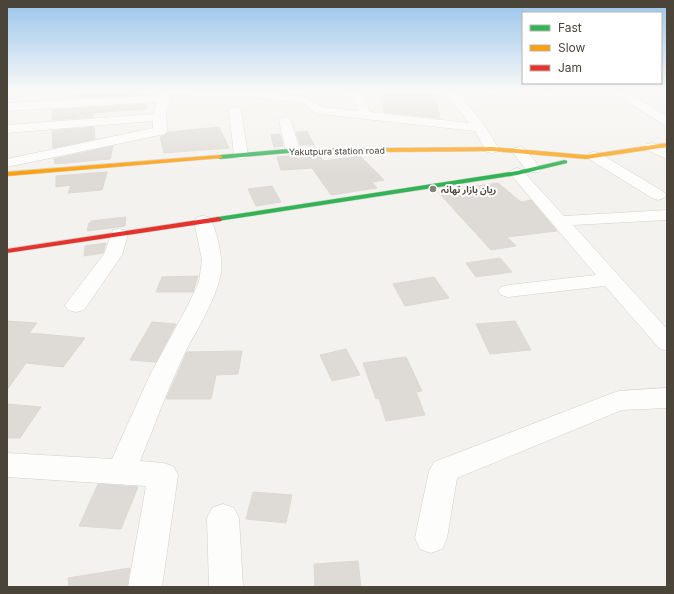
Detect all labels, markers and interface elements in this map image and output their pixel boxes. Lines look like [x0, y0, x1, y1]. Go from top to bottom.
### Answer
legend [522, 12, 662, 84]
text: Fast [558, 20, 582, 35]
text: Slow [558, 40, 586, 55]
text: Jam [558, 60, 582, 75]
street label: Yakutpura station road [289, 145, 385, 157]
marker: ریان بازار تھانہ [428, 184, 438, 194]
place label: ریان بازار تھانہ [441, 184, 496, 196]

